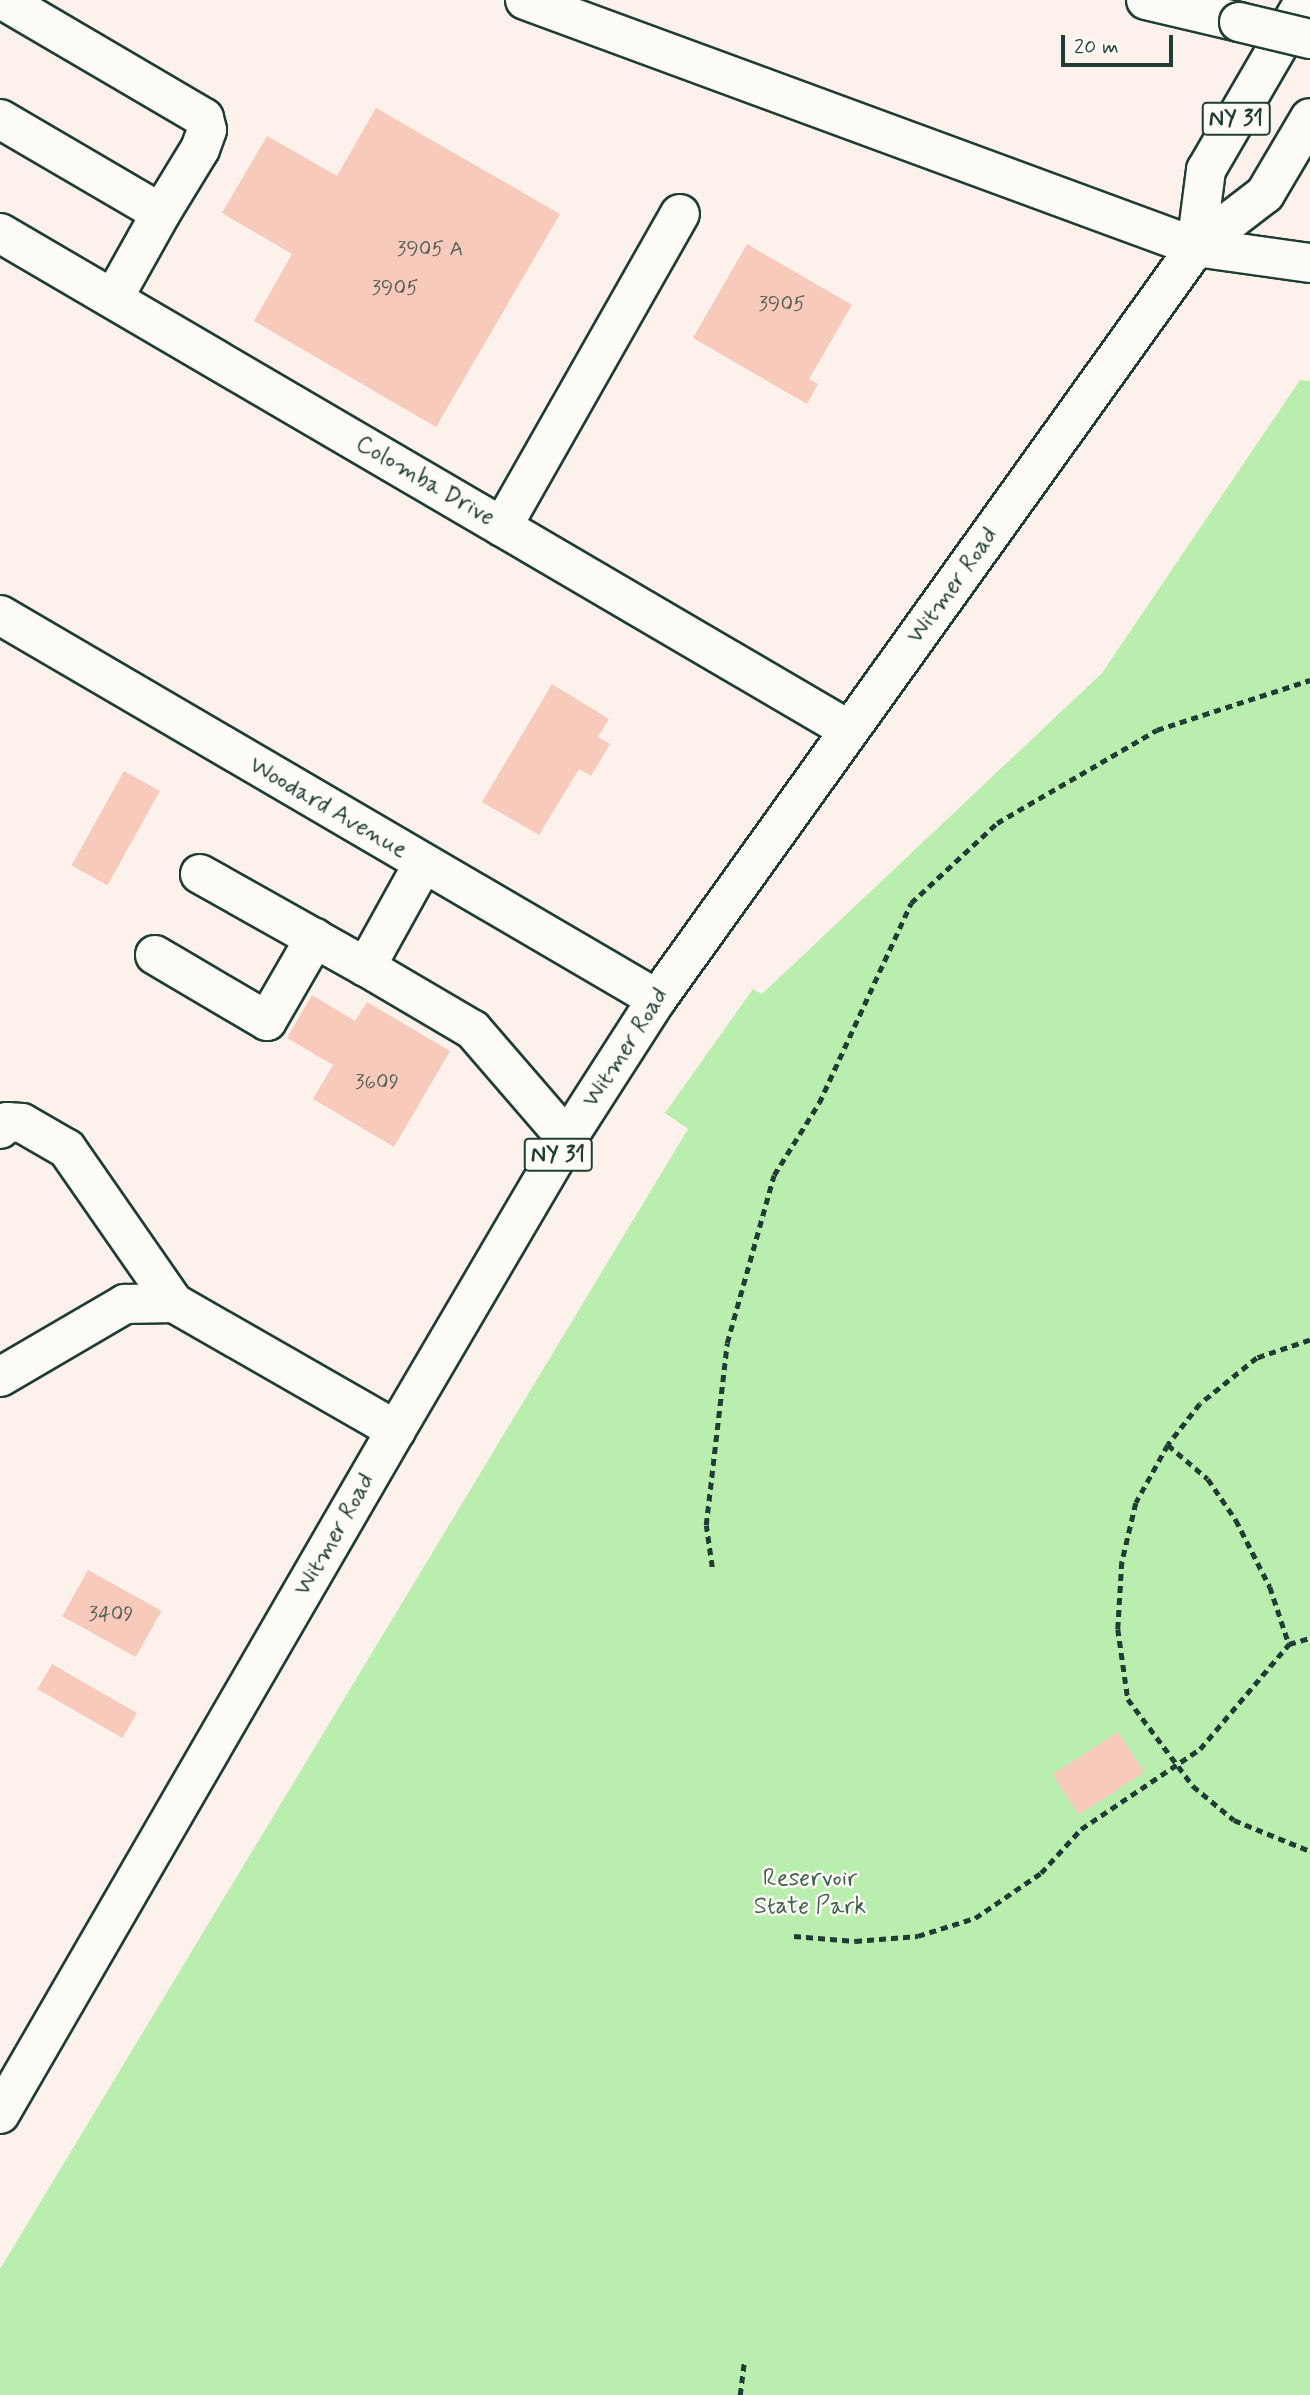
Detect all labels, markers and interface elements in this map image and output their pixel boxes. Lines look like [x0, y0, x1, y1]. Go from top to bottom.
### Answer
scale bar [1065, 21, 1177, 65]
text: 20 m [1074, 33, 1119, 61]
road number: NY 31 [1201, 100, 1271, 138]
house number: 3905 A [397, 236, 463, 262]
house number: 3905 [371, 275, 419, 301]
house number: 3905 [758, 291, 806, 317]
street label: Colomba Drive [351, 430, 499, 532]
street label: Witmer Road [901, 522, 1005, 650]
street label: Woodard Avenue [247, 753, 409, 863]
street label: Witmer Road [577, 983, 675, 1113]
house number: 3609 [355, 1069, 399, 1095]
road number: NY 31 [523, 1136, 593, 1174]
street label: Witmer Road [288, 1469, 382, 1601]
house number: 3409 [88, 1601, 134, 1627]
park label: Reservoir State Park [755, 1865, 865, 1921]

